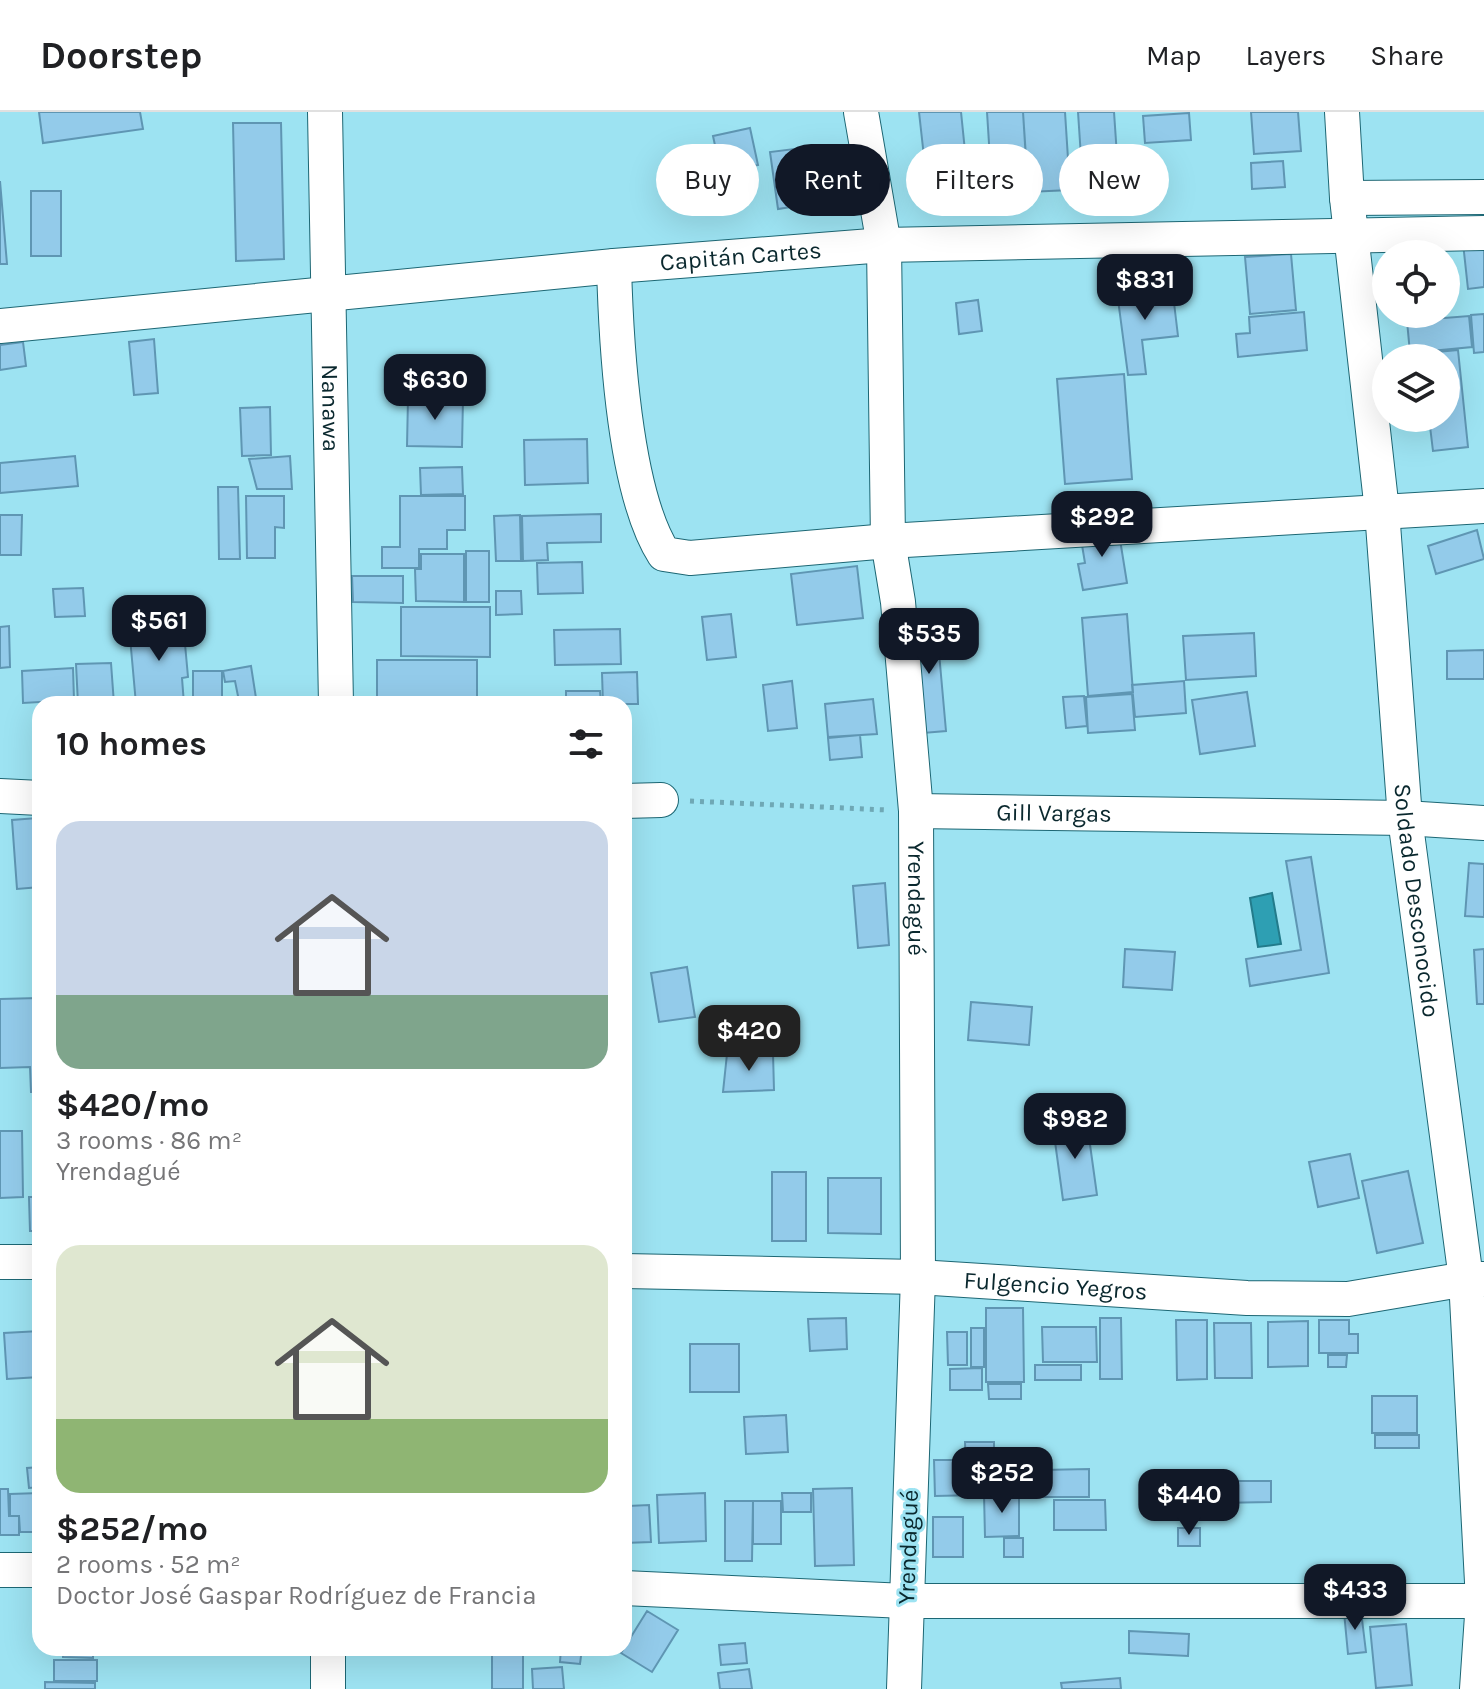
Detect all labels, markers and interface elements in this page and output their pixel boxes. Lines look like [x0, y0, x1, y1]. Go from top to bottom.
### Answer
text: Doorstep [40, 33, 202, 78]
text: Map [1146, 39, 1201, 72]
text: Layers [1245, 39, 1326, 72]
text: Share [1370, 39, 1444, 72]
chip: Buy [656, 144, 759, 216]
chip: Rent [775, 144, 890, 216]
chip: Filters [906, 144, 1043, 216]
chip: New [1059, 144, 1169, 216]
street label: Capitán Cartes [659, 236, 823, 276]
map controls [1372, 240, 1460, 432]
button: locate [1372, 240, 1460, 328]
pin: $831 [1098, 254, 1192, 322]
text: $831 [1115, 264, 1175, 295]
button: layers [1372, 344, 1460, 432]
pin: $630 [388, 354, 482, 422]
street label: Nanawa [316, 364, 345, 452]
text: $630 [402, 364, 468, 395]
pin: $292 [1055, 491, 1149, 559]
text: $292 [1069, 501, 1135, 532]
pin: $561 [112, 595, 206, 663]
text: $561 [130, 605, 188, 636]
pin: $535 [882, 608, 976, 676]
text: $535 [897, 618, 961, 649]
icon: filters [564, 722, 608, 766]
text: 10 homes [56, 724, 207, 764]
street label: Soldado Desconocido [1388, 782, 1445, 1019]
street label: Gill Vargas [996, 798, 1112, 828]
street label: Yrendagué [902, 841, 931, 956]
icon: home [260, 873, 404, 1017]
pin: $420 [702, 1005, 796, 1073]
text: $420 [716, 1015, 782, 1046]
text: $420/mo [56, 1085, 209, 1125]
pin: $982 [1028, 1093, 1122, 1161]
text: $982 [1042, 1103, 1108, 1134]
text: 3 rooms · 86 m² [56, 1125, 242, 1156]
text: Yrendagué [56, 1156, 181, 1187]
street label: Fulgencio Yegros [963, 1266, 1148, 1306]
icon: home [260, 1297, 404, 1441]
pin: $252 [955, 1447, 1049, 1515]
text: $252 [970, 1457, 1034, 1488]
pin: $440 [1142, 1469, 1236, 1537]
text: $440 [1156, 1479, 1222, 1510]
street label: Yrendagué [892, 1489, 924, 1605]
text: $252/mo [56, 1509, 208, 1549]
text: 2 rooms · 52 m² [56, 1549, 241, 1580]
pin: $433 [1308, 1564, 1402, 1632]
text: $433 [1322, 1574, 1388, 1605]
text: Doctor José Gaspar Rodríguez de Francia [56, 1580, 536, 1611]

